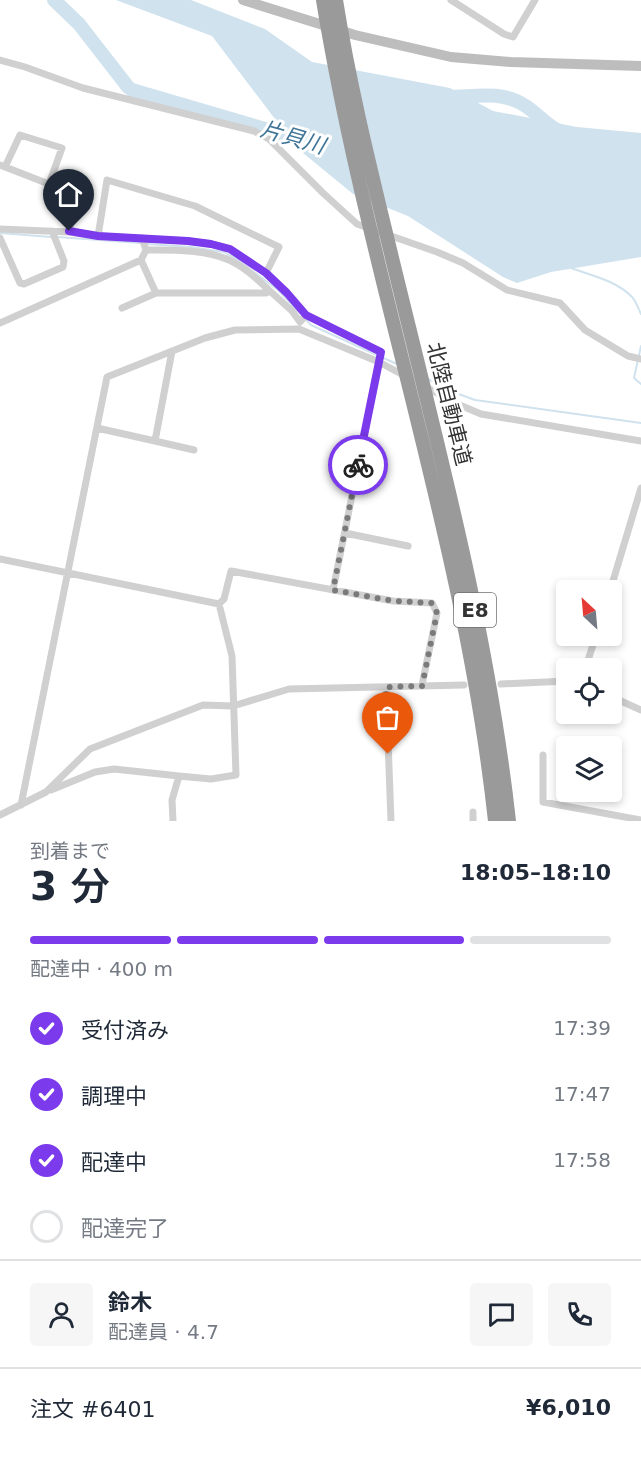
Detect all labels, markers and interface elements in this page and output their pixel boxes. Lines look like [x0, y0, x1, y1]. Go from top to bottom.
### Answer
water label: 片貝川 [258, 116, 330, 159]
pin [43, 169, 94, 231]
icon: home [52, 178, 85, 211]
street label: 北陸自動車道 [422, 340, 476, 468]
courier [328, 435, 388, 495]
icon: bike [342, 449, 375, 482]
north arrow [556, 580, 622, 646]
map controls [556, 580, 622, 802]
road number: E8 [454, 593, 496, 627]
button: locate [556, 658, 622, 724]
pin [362, 692, 413, 754]
icon: bag [371, 701, 404, 734]
button: layers [556, 736, 622, 802]
text: 到着まで [30, 839, 110, 863]
text: 18:05–18:10 [460, 860, 611, 885]
text: 3 分 [30, 864, 110, 909]
text: 配達中 · 400 m [30, 957, 173, 981]
icon: check [30, 1012, 63, 1045]
text: 17:39 [553, 1016, 611, 1040]
text: 受付済み [81, 1018, 169, 1043]
icon: check [30, 1078, 63, 1111]
text: 17:47 [553, 1082, 611, 1106]
text: 調理中 [81, 1084, 147, 1109]
icon: check [30, 1144, 63, 1177]
text: 17:58 [553, 1148, 611, 1172]
text: 配達中 [81, 1150, 147, 1175]
text: 配達完了 [81, 1216, 169, 1241]
button: person [30, 1283, 93, 1346]
button: chat [470, 1283, 533, 1346]
button: phone [548, 1283, 611, 1346]
text: 鈴木 [108, 1290, 152, 1315]
text: 配達員 · 4.7 [108, 1320, 219, 1344]
text: ¥6,010 [526, 1395, 611, 1420]
text: 注文 #6401 [30, 1397, 155, 1422]

